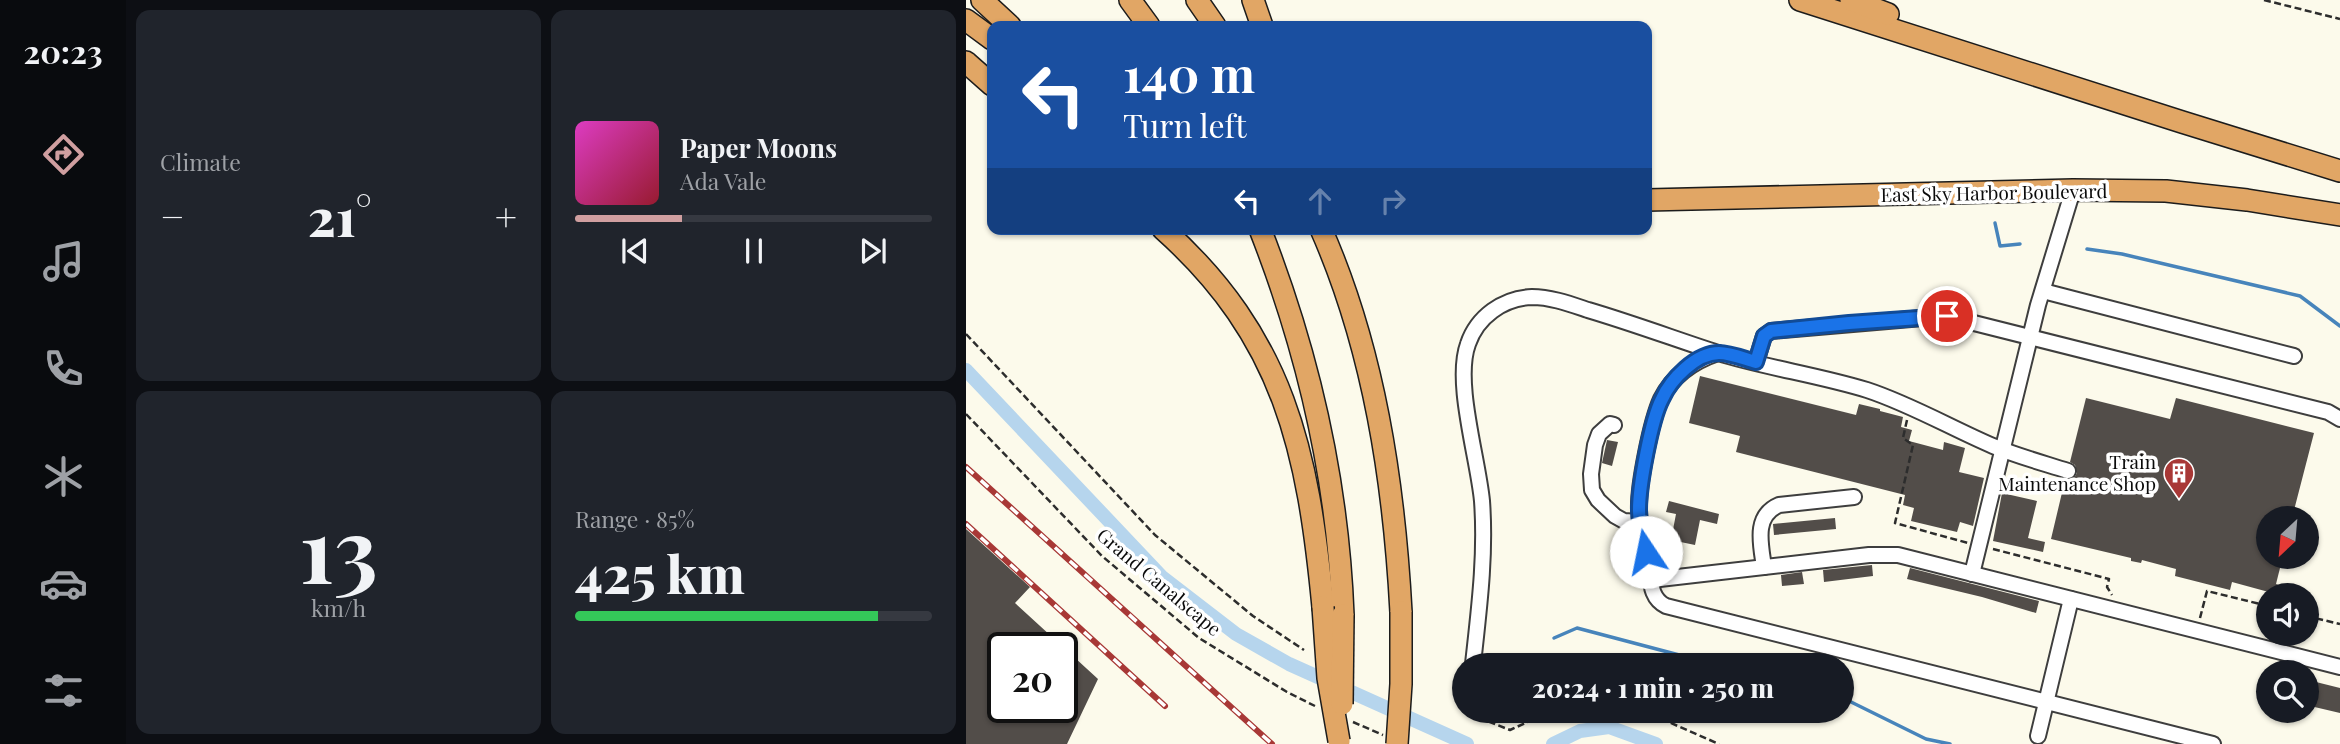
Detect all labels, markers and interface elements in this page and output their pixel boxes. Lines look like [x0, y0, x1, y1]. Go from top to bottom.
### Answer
text: 20:23 [23, 29, 103, 72]
text: 140 m [1123, 40, 1255, 105]
icon: left [1008, 49, 1099, 140]
text: Turn left [1123, 103, 1247, 146]
icon: directions [39, 130, 88, 179]
text: Paper Moons [680, 130, 837, 165]
text: Climate [160, 146, 241, 177]
text: Ada Vale [680, 165, 767, 196]
street label: East Sky Harbor Boulevard [1880, 177, 2108, 207]
text: 21° [308, 181, 372, 250]
icon: left [1228, 182, 1266, 220]
icon: ahead [1301, 182, 1339, 220]
icon: right [1374, 182, 1412, 220]
text: − [160, 190, 185, 241]
text: + [495, 190, 517, 241]
icon: previous [616, 232, 654, 270]
icon: pause [735, 232, 773, 270]
icon: next [854, 232, 892, 270]
icon: music [39, 237, 88, 286]
pin [1917, 286, 1977, 346]
icon: arrive [1928, 297, 1966, 335]
icon: phone [39, 344, 88, 393]
place label: Train Maintenance Shop [1998, 448, 2157, 496]
icon: climate [39, 452, 88, 501]
building icon: Train Maintenance Shop [2162, 456, 2196, 500]
text: 13 [299, 486, 378, 607]
text: Range · 85% [575, 503, 695, 534]
north arrow [2256, 506, 2319, 569]
map controls [2256, 506, 2319, 723]
position arrow [1609, 515, 1683, 589]
street label: Grand Canalscape [1092, 521, 1227, 641]
text: 425 km [575, 538, 745, 607]
icon: car [39, 559, 88, 608]
button: sound [2256, 583, 2319, 646]
text: km/h [311, 592, 366, 623]
speed limit sign: 20 [987, 632, 1078, 723]
button: search [2256, 660, 2319, 723]
icon: filters [39, 666, 88, 715]
text: 20:24 · 1 min · 250 m [1532, 670, 1774, 705]

